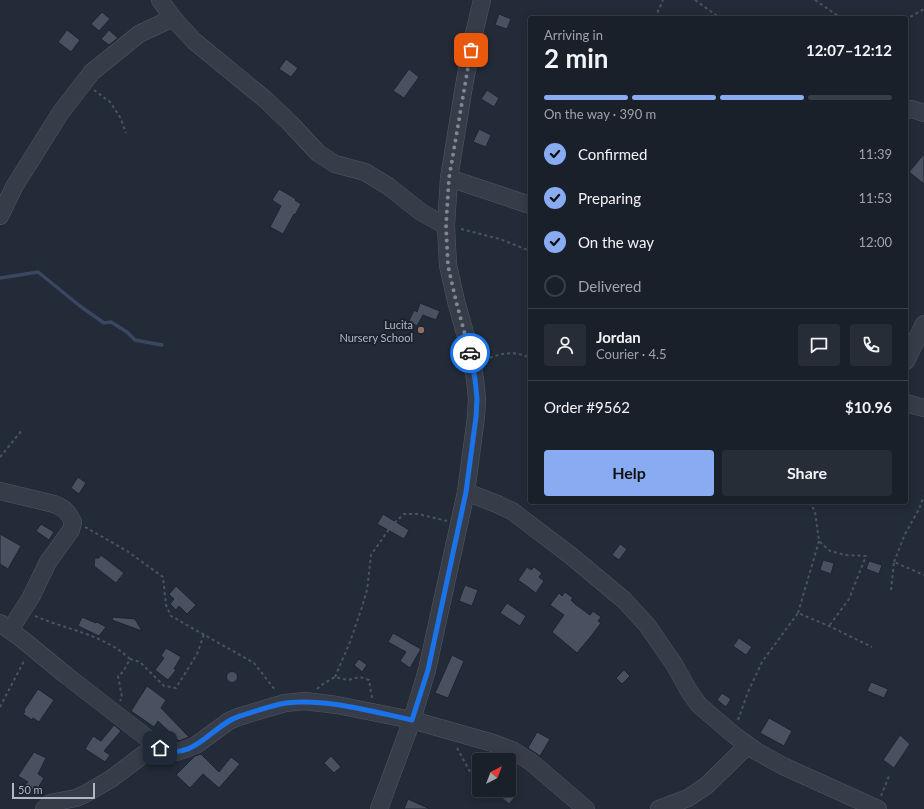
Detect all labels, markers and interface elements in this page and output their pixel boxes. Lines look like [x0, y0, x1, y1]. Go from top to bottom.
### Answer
text: Arriving in [544, 27, 603, 43]
pin [454, 33, 488, 67]
icon: bag [460, 39, 482, 61]
text: 12:07–12:12 [806, 41, 892, 59]
text: 2 min [544, 42, 608, 74]
text: On the way · 390 m [544, 106, 656, 122]
icon: check [544, 143, 566, 165]
text: Confirmed [578, 145, 647, 163]
text: 11:39 [859, 146, 892, 162]
icon: check [544, 187, 566, 209]
text: Preparing [578, 189, 641, 207]
text: 11:53 [859, 190, 892, 206]
icon: check [544, 231, 566, 253]
text: On the way [578, 233, 654, 251]
text: 12:00 [859, 234, 892, 250]
text: Delivered [578, 277, 641, 295]
place label: Lucita Nursery School [339, 318, 413, 344]
button: person [544, 324, 586, 366]
button: chat [798, 324, 840, 366]
button: phone [850, 324, 892, 366]
marker: Lucita Nursery School [416, 325, 426, 335]
text: Jordan [596, 328, 641, 346]
courier [450, 333, 490, 373]
icon: car [459, 342, 481, 364]
text: Courier · 4.5 [596, 346, 667, 362]
text: Order #9562 [544, 398, 630, 416]
text: $10.96 [845, 398, 892, 416]
button: Help [544, 450, 714, 496]
button: Share [722, 450, 892, 496]
pin [143, 731, 177, 765]
icon: home [149, 737, 171, 759]
north arrow [472, 753, 516, 797]
map controls [472, 753, 516, 797]
scale bar [12, 781, 95, 800]
text: 50 m [18, 783, 43, 796]

